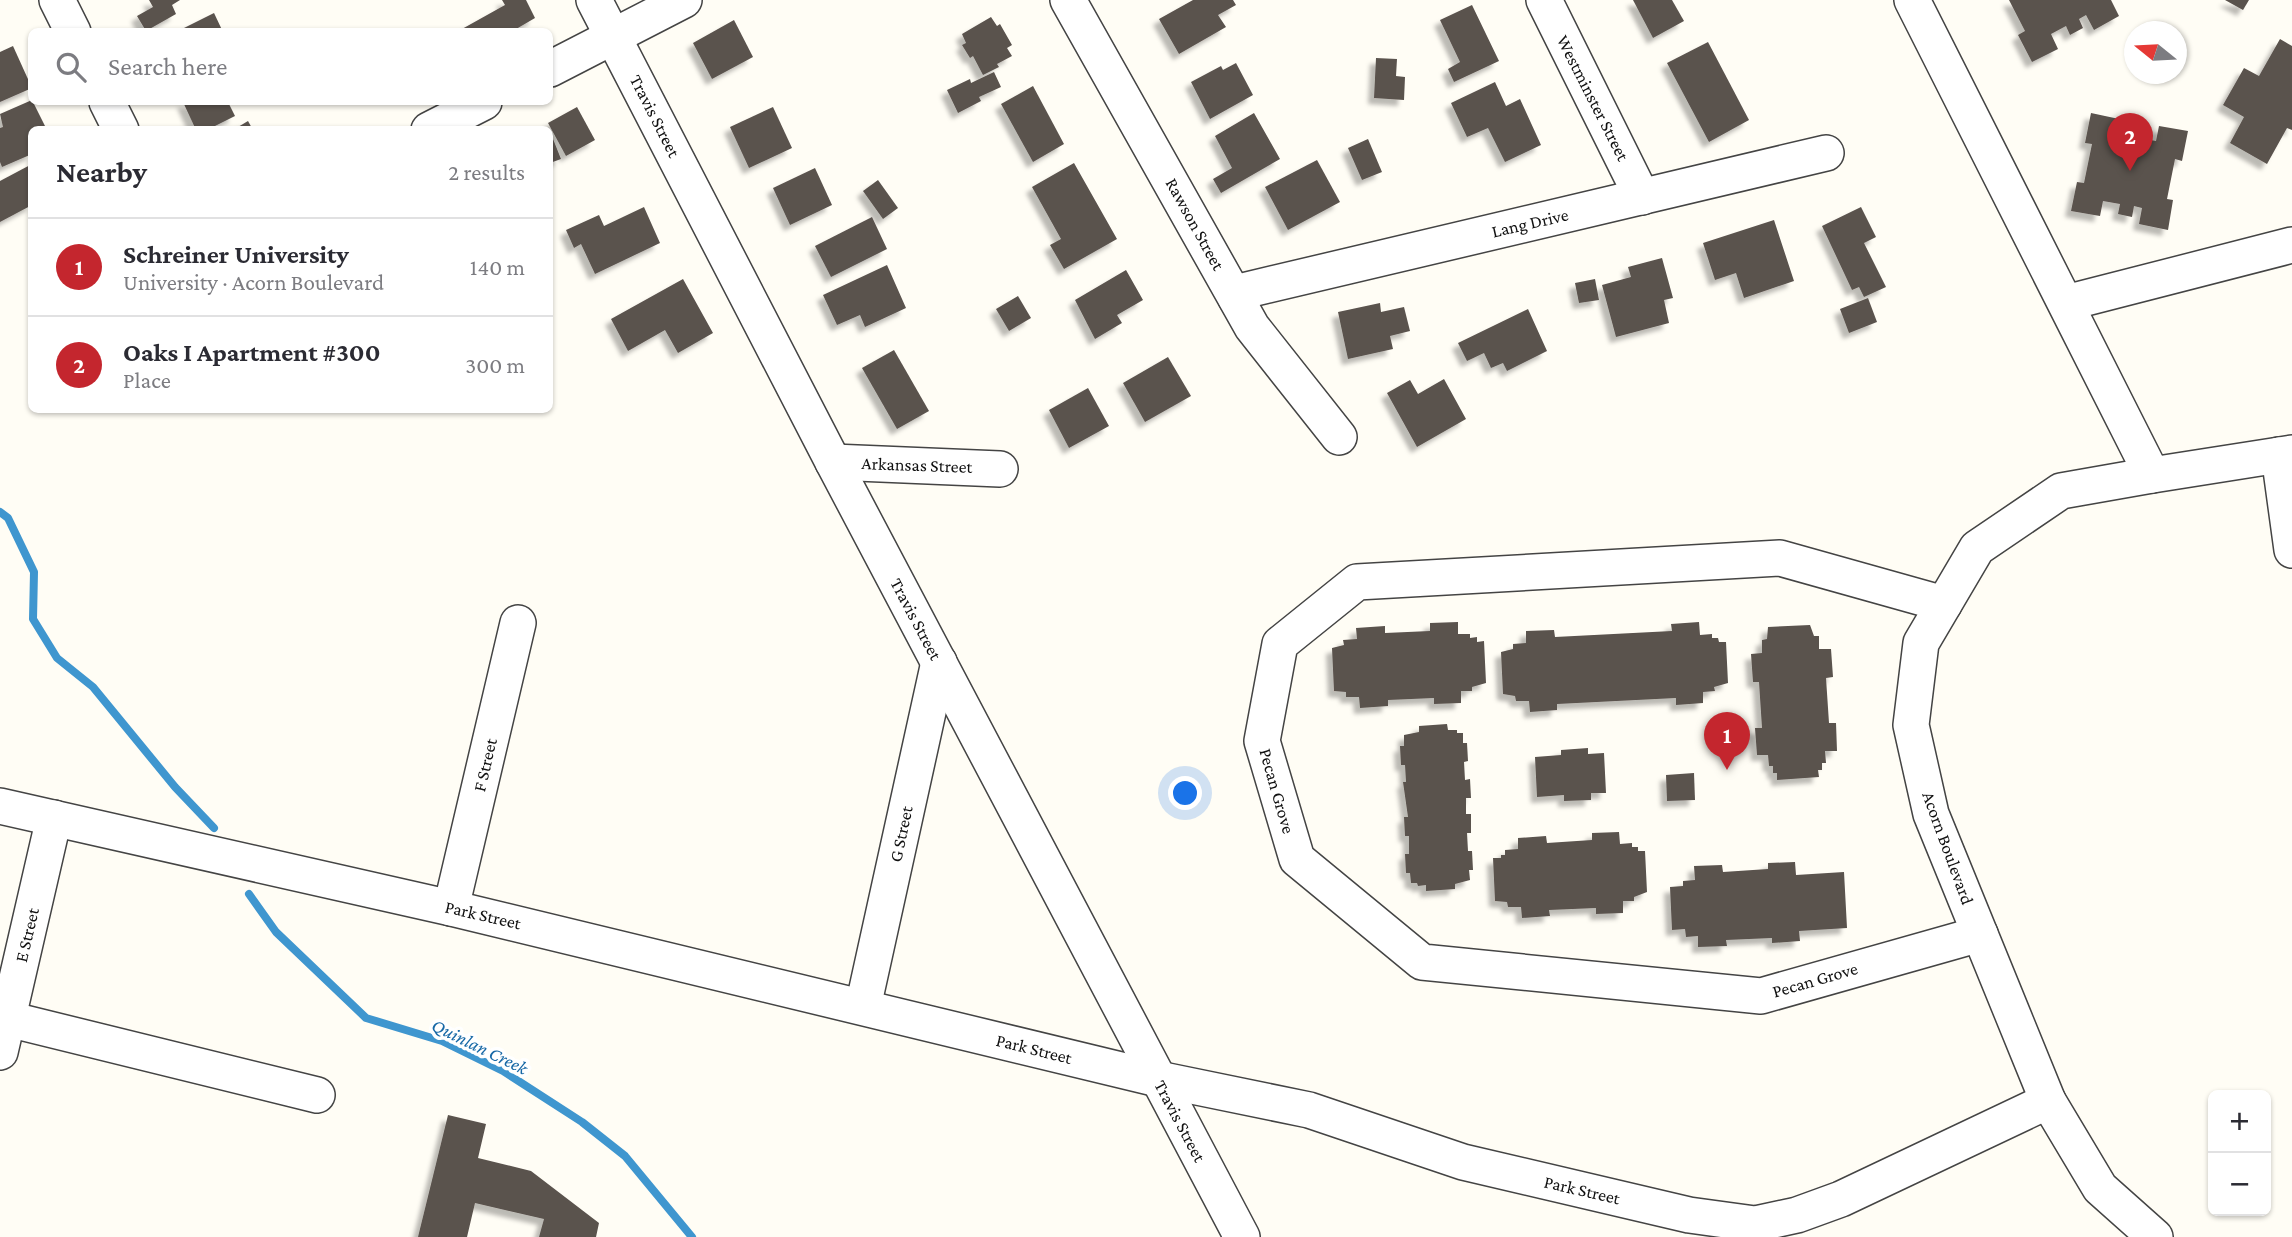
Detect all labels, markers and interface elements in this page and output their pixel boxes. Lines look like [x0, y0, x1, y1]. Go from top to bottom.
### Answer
north arrow [2124, 21, 2187, 84]
search box [28, 28, 553, 105]
street label: Westminster Street [1553, 32, 1634, 165]
icon: search [52, 48, 90, 86]
text: Search here [108, 52, 227, 81]
street label: Travis Street [626, 71, 685, 161]
pin: 2 [2107, 113, 2153, 171]
text: Nearby [56, 155, 147, 188]
text: 2 results [448, 159, 525, 185]
street label: Rawson Street [1161, 174, 1229, 275]
street label: Lang Drive [1490, 204, 1570, 242]
text: Schreiner University [123, 240, 349, 269]
text: 1 [75, 254, 83, 280]
text: 140 m [470, 254, 525, 280]
text: University · Acorn Boulevard [123, 269, 384, 295]
text: Oaks I Apartment #300 [123, 338, 380, 367]
text: 2 [73, 352, 85, 378]
text: 300 m [465, 352, 525, 378]
text: Place [123, 367, 171, 393]
street label: Arkansas Street [861, 453, 974, 477]
street label: Travis Street [886, 575, 946, 664]
pin: 1 [1704, 712, 1750, 770]
street label: F Street [469, 735, 501, 794]
street label: Pecan Grove [1255, 746, 1299, 836]
your location [1168, 776, 1202, 810]
street label: Acorn Boulevard [1918, 789, 1978, 908]
street label: G Street [885, 803, 917, 864]
street label: Park Street [443, 897, 524, 934]
street label: E Street [11, 905, 43, 964]
street label: Pecan Grove [1770, 958, 1860, 1002]
water label: Quinlan Creek [428, 1014, 532, 1079]
street label: Park Street [994, 1030, 1075, 1068]
street label: Travis Street [1150, 1077, 1210, 1166]
map controls [2208, 1090, 2271, 1216]
button: + [2208, 1090, 2271, 1153]
button: − [2208, 1153, 2271, 1216]
street label: Park Street [1542, 1172, 1623, 1209]

